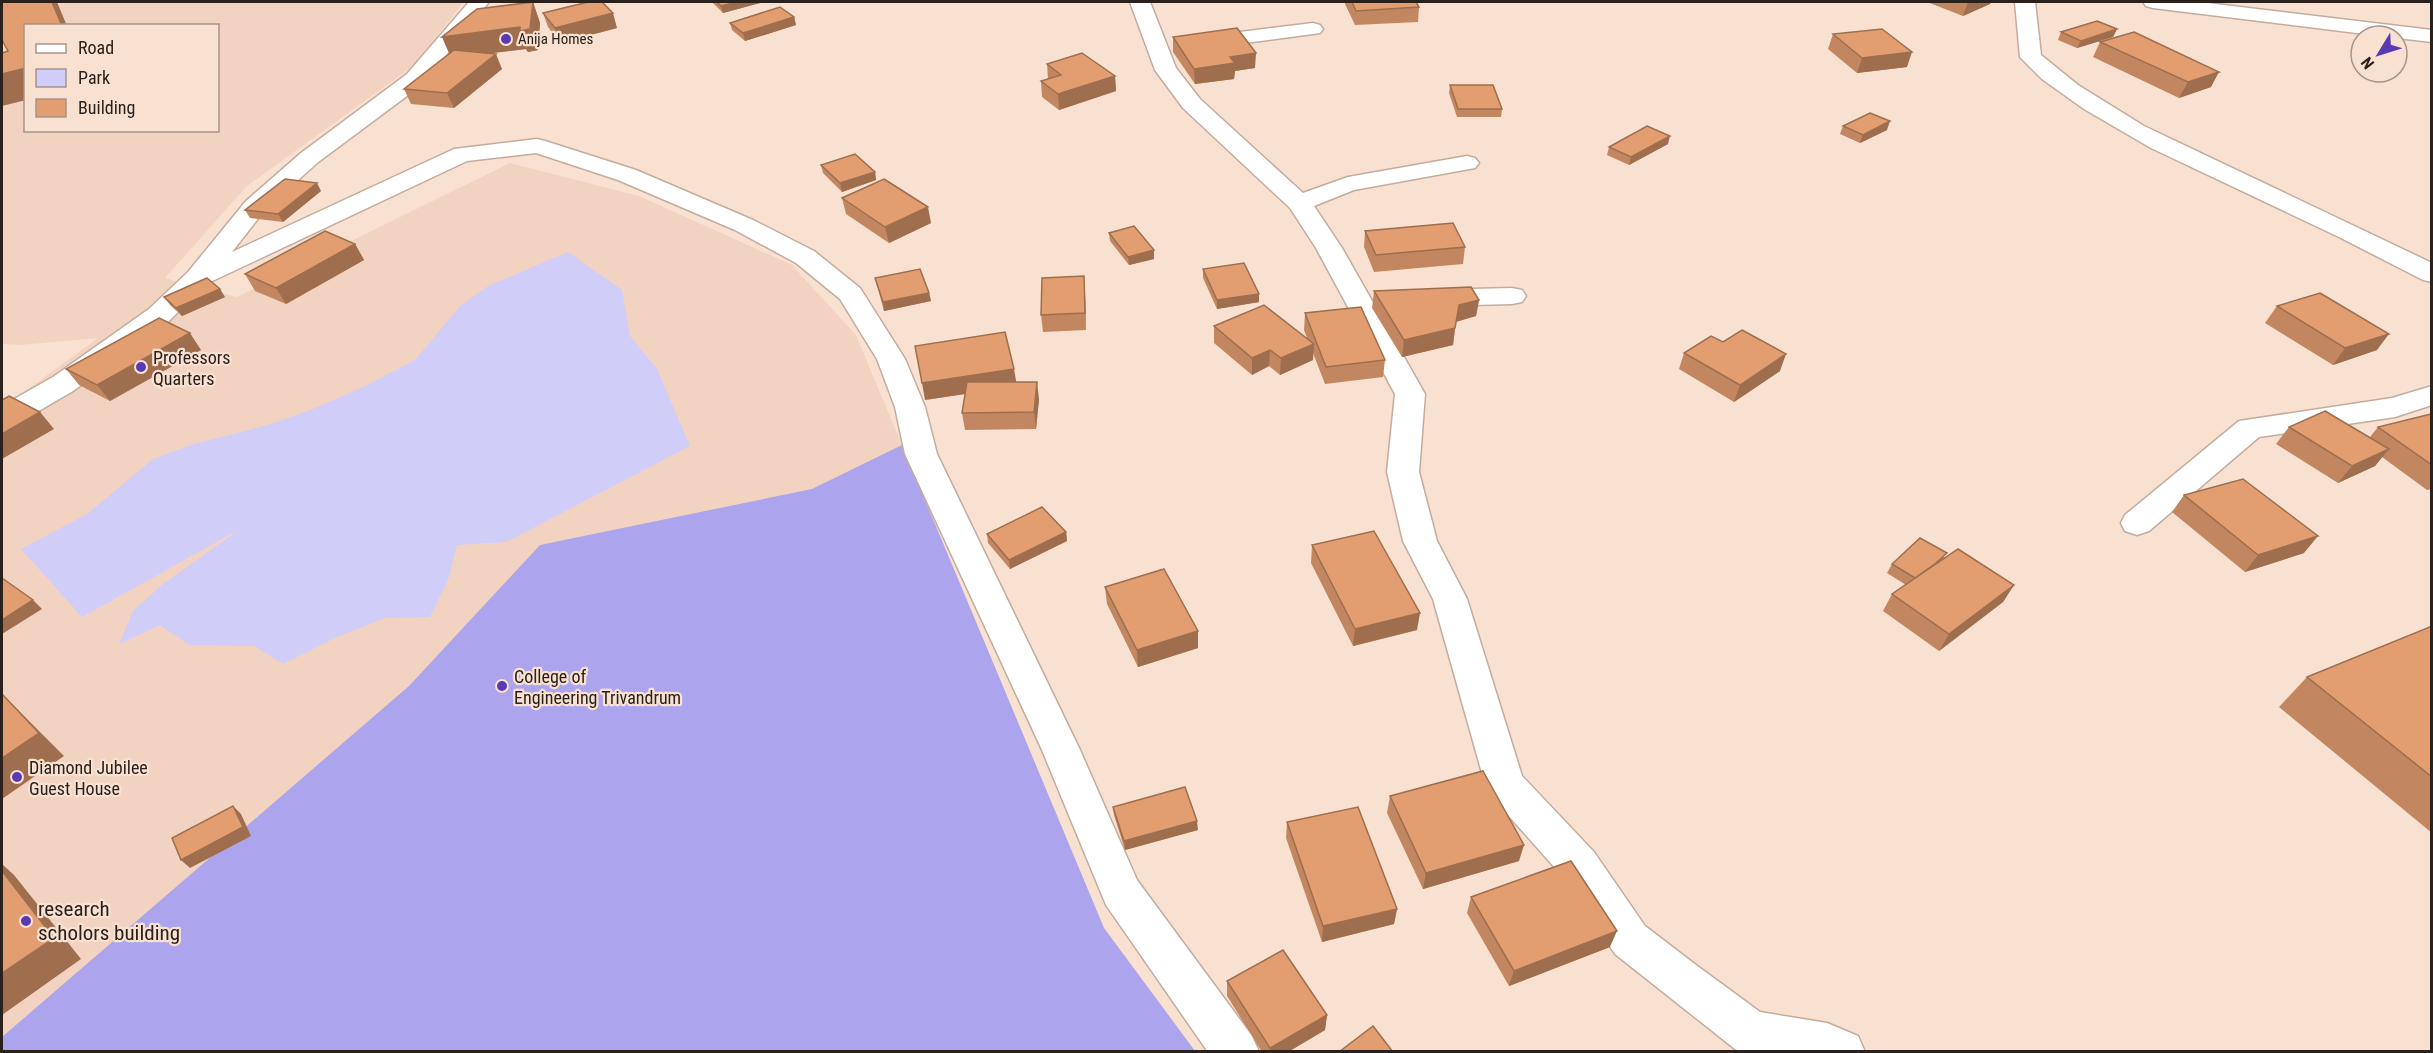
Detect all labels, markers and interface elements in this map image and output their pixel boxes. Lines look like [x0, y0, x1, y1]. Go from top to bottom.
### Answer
legend [24, 24, 219, 132]
north arrow [2349, 24, 2409, 84]
place label: Anija Homes [518, 30, 594, 48]
marker: Anija Homes [499, 32, 513, 46]
text: Road [78, 37, 114, 58]
text: N [2357, 53, 2378, 73]
text: Park [78, 67, 110, 88]
text: Building [78, 97, 135, 118]
place label: Professors Quarters [153, 347, 230, 389]
marker: Professors Quarters [134, 360, 148, 374]
place label: College of Engineering Trivandrum [514, 666, 681, 708]
marker: College of Engineering Trivandrum [495, 679, 509, 693]
place label: Diamond Jubilee Guest House [29, 757, 148, 799]
marker: Diamond Jubilee Guest House [10, 770, 24, 784]
place label: research scholors building [38, 897, 180, 945]
marker: research scholors building [19, 914, 33, 928]

